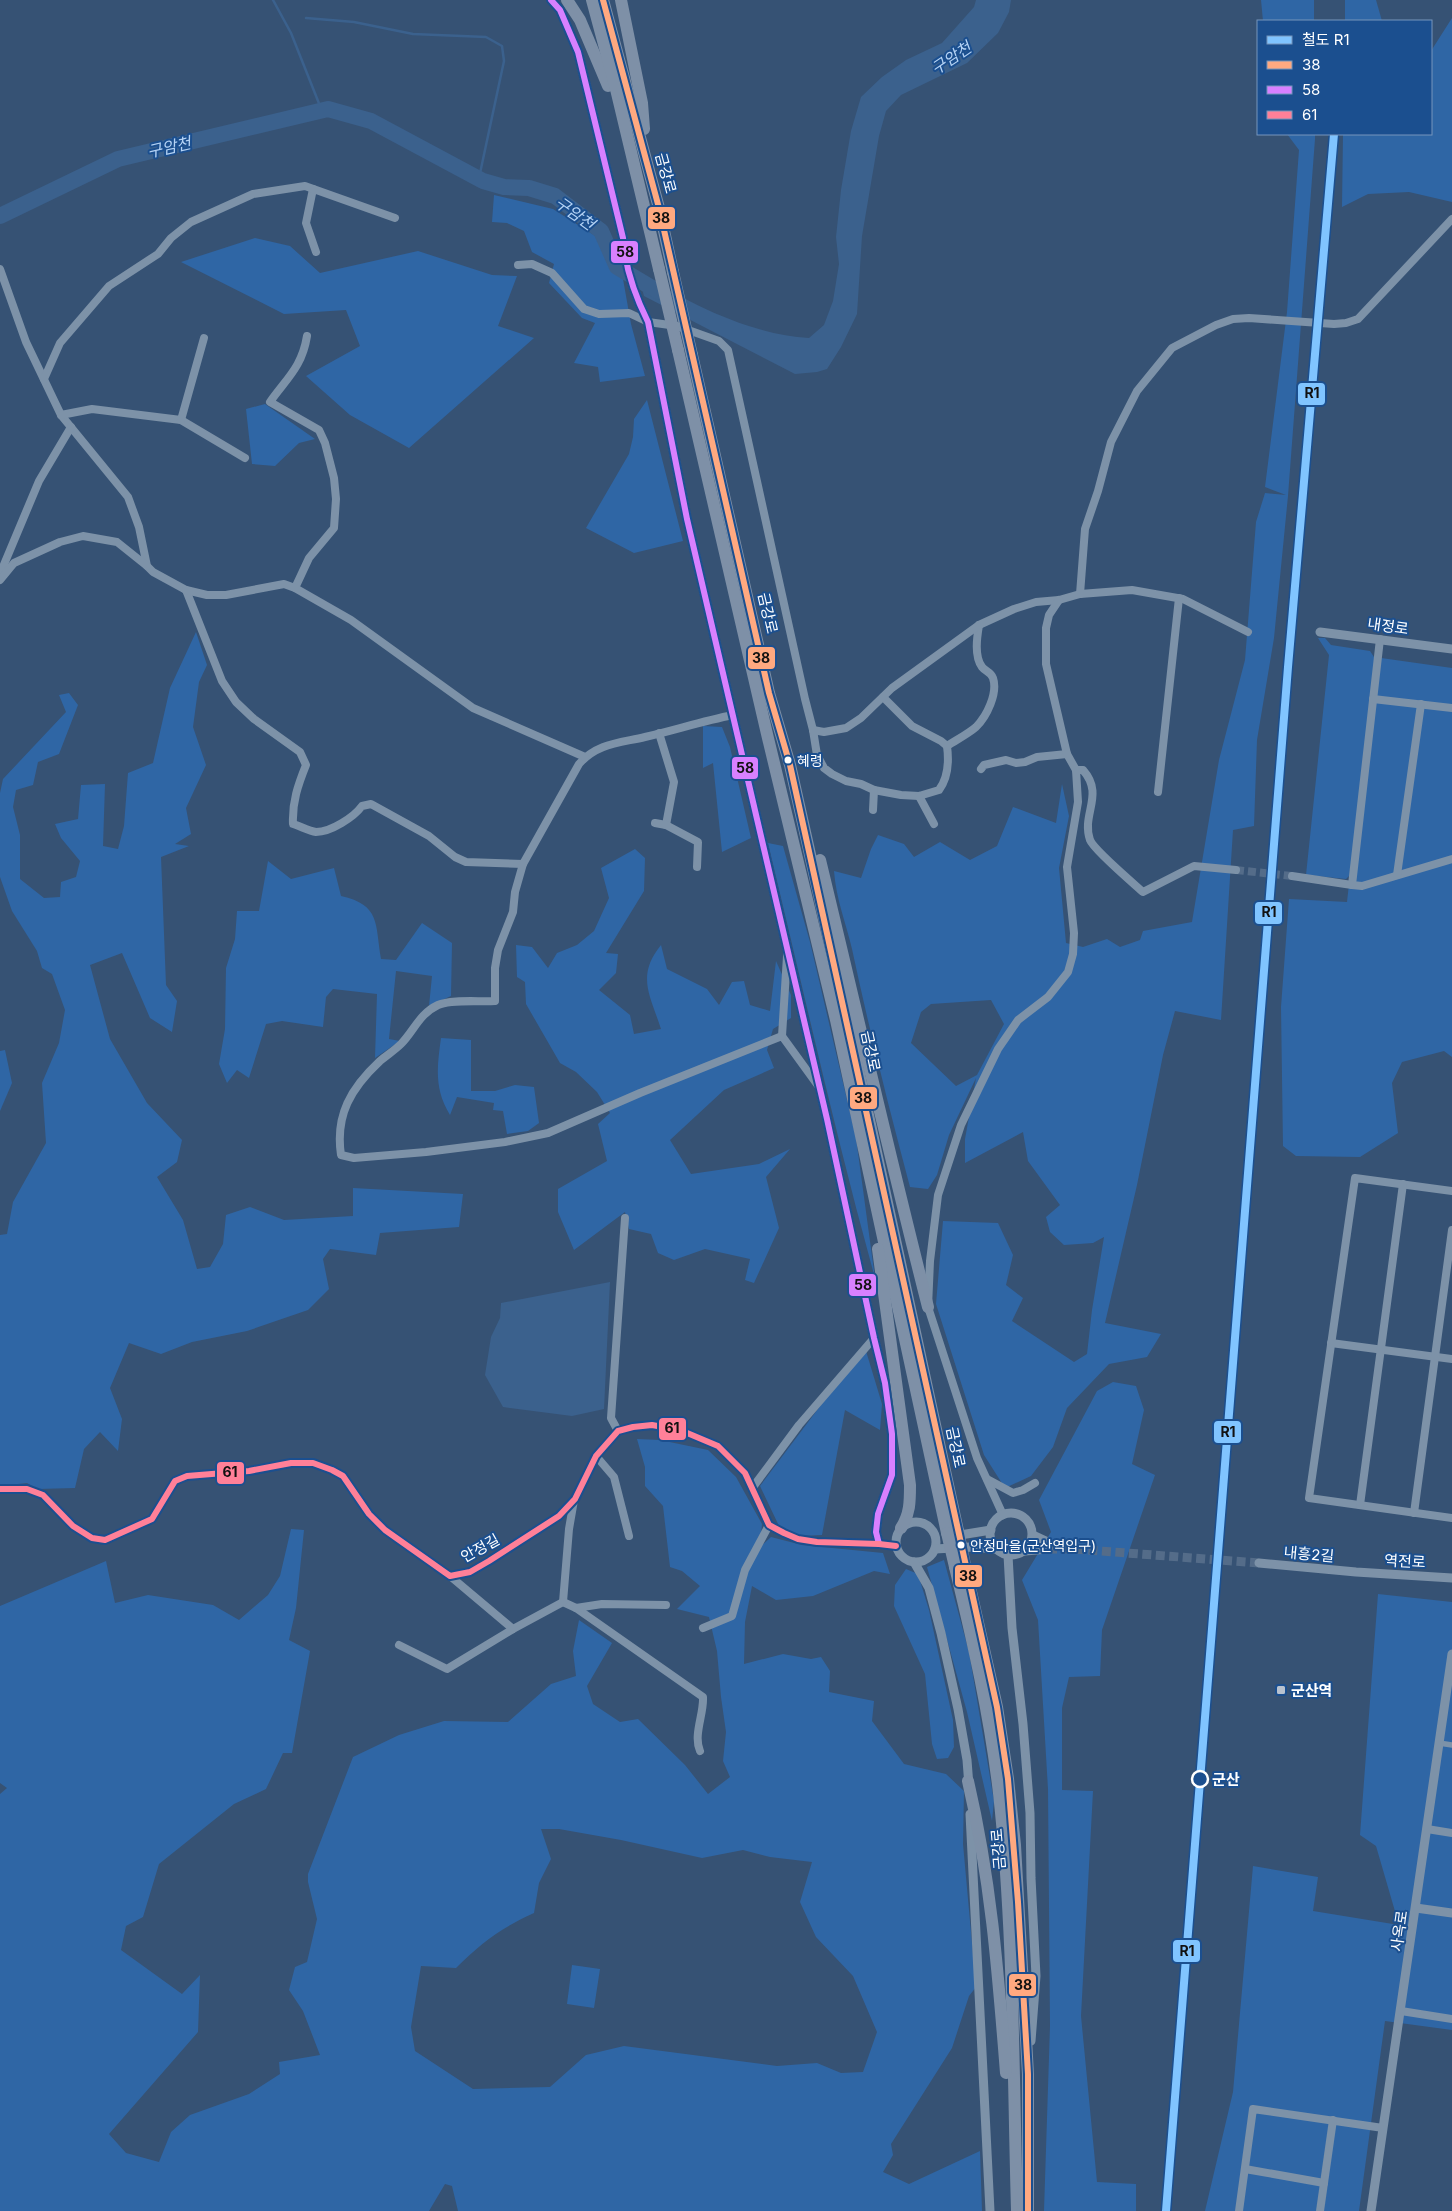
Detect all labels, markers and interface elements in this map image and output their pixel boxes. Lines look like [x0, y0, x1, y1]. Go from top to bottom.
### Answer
legend [1257, 20, 1432, 135]
text: 철도 R1 [1302, 30, 1350, 49]
water label: 구암천 [927, 36, 977, 79]
text: 38 [1302, 55, 1321, 74]
text: 58 [1302, 80, 1320, 99]
text: 61 [1302, 105, 1317, 124]
water label: 구암천 [145, 132, 195, 162]
street label: 금강로 [651, 151, 681, 195]
water label: 구암천 [551, 192, 601, 235]
line badge: 38 [647, 206, 676, 230]
text: 38 [652, 209, 670, 226]
line badge: 58 [610, 240, 639, 264]
text: 58 [616, 243, 634, 260]
line badge: R1 [1297, 382, 1326, 406]
text: R1 [1304, 384, 1320, 401]
street label: 금강로 [754, 591, 782, 635]
street label: 내정로 [1366, 614, 1410, 638]
line badge: 38 [747, 646, 776, 670]
text: 38 [752, 649, 770, 666]
place label: 혜령 [797, 752, 823, 769]
marker: 혜령 [783, 755, 793, 765]
line badge: 58 [731, 756, 759, 780]
text: 58 [736, 759, 754, 776]
line badge: R1 [1254, 901, 1283, 925]
text: R1 [1261, 903, 1277, 920]
street label: 금강로 [857, 1029, 885, 1073]
line badge: 38 [849, 1086, 878, 1110]
text: 38 [854, 1089, 872, 1106]
line badge: 58 [848, 1273, 877, 1297]
text: 58 [854, 1276, 872, 1293]
line badge: 61 [658, 1417, 687, 1441]
text: 61 [664, 1419, 680, 1436]
line badge: R1 [1213, 1420, 1242, 1444]
text: R1 [1220, 1423, 1236, 1440]
street label: 금강로 [942, 1425, 970, 1469]
line badge: 61 [216, 1461, 245, 1485]
text: 61 [222, 1463, 238, 1480]
street label: 안정길 [457, 1530, 503, 1566]
place label: 안정마을(군산역입구) [970, 1537, 1096, 1554]
marker: 안정마을(군산역입구) [956, 1540, 966, 1550]
street label: 내흥2길 [1283, 1542, 1335, 1566]
street label: 역전로 [1384, 1550, 1426, 1572]
line badge: 38 [954, 1564, 983, 1588]
text: 38 [959, 1567, 977, 1584]
place label: 군산역 [1291, 1681, 1332, 1700]
marker: 군산역 [1275, 1684, 1287, 1696]
marker: 군산 [1191, 1770, 1209, 1788]
place label: 군산 [1212, 1770, 1240, 1789]
street label: 금강로 [987, 1828, 1009, 1870]
street label: 사옥로 [1387, 1909, 1411, 1953]
line badge: R1 [1172, 1939, 1201, 1963]
text: R1 [1179, 1942, 1195, 1959]
line badge: 38 [1008, 1973, 1037, 1997]
text: 38 [1014, 1976, 1032, 1993]

